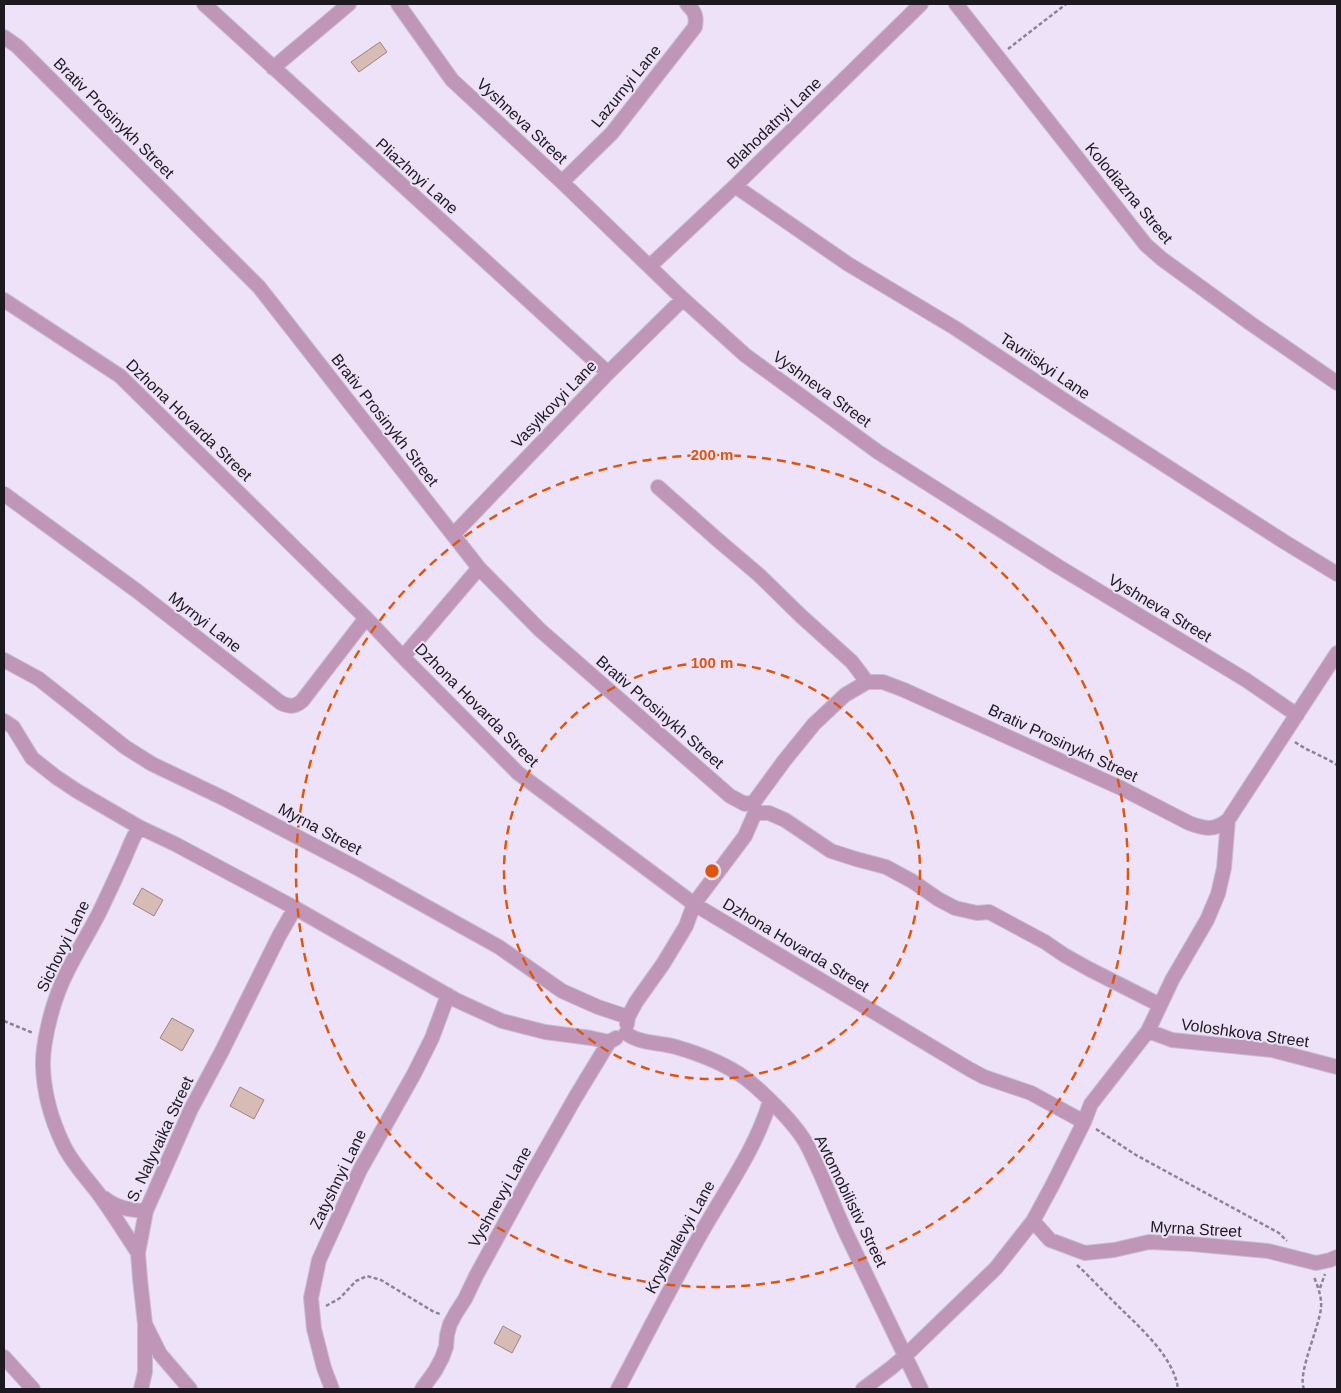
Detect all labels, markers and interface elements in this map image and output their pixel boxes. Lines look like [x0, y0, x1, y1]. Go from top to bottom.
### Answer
street label: Lazurnyi Lane [588, 42, 664, 130]
street label: Brativ Prosinykh Street [50, 54, 178, 182]
street label: Blahodatnyi Lane [724, 74, 824, 172]
street label: Vyshneva Street [473, 75, 571, 167]
street label: Pliazhnyi Lane [373, 135, 461, 217]
street label: Kolodiazna Street [1082, 139, 1176, 247]
street label: Tavriiskyi Lane [997, 330, 1093, 402]
street label: Vyshneva Street [770, 348, 875, 431]
street label: Brativ Prosinykh Street [328, 351, 442, 490]
street label: Dzhona Hovarda Street [123, 356, 255, 485]
street label: Vasylkovyi Lane [508, 357, 600, 451]
text: 200 m [691, 446, 733, 463]
street label: Vyshneva Street [1106, 571, 1215, 646]
street label: Myrnyi Lane [165, 588, 245, 656]
street label: Dzhona Hovarda Street [412, 640, 543, 771]
street label: Brativ Prosinykh Street [593, 652, 727, 772]
text: 100 m [691, 654, 733, 671]
street label: Brativ Prosinykh Street [986, 701, 1141, 785]
street label: Myrna Street [276, 800, 365, 858]
centre of rings [703, 862, 721, 880]
street label: Dzhona Hovarda Street [720, 895, 873, 996]
street label: Sichovyi Lane [34, 897, 93, 994]
street label: Voloshkova Street [1180, 1016, 1311, 1050]
street label: S. Nalyvaika Street [124, 1073, 197, 1204]
street label: Zatyshnyi Lane [307, 1126, 369, 1231]
street label: Avtomobilistiv Street [812, 1132, 891, 1270]
street label: Vyshnevyi Lane [465, 1144, 535, 1250]
street label: Kryshtalevyi Lane [642, 1178, 718, 1296]
street label: Myrna Street [1150, 1218, 1243, 1240]

